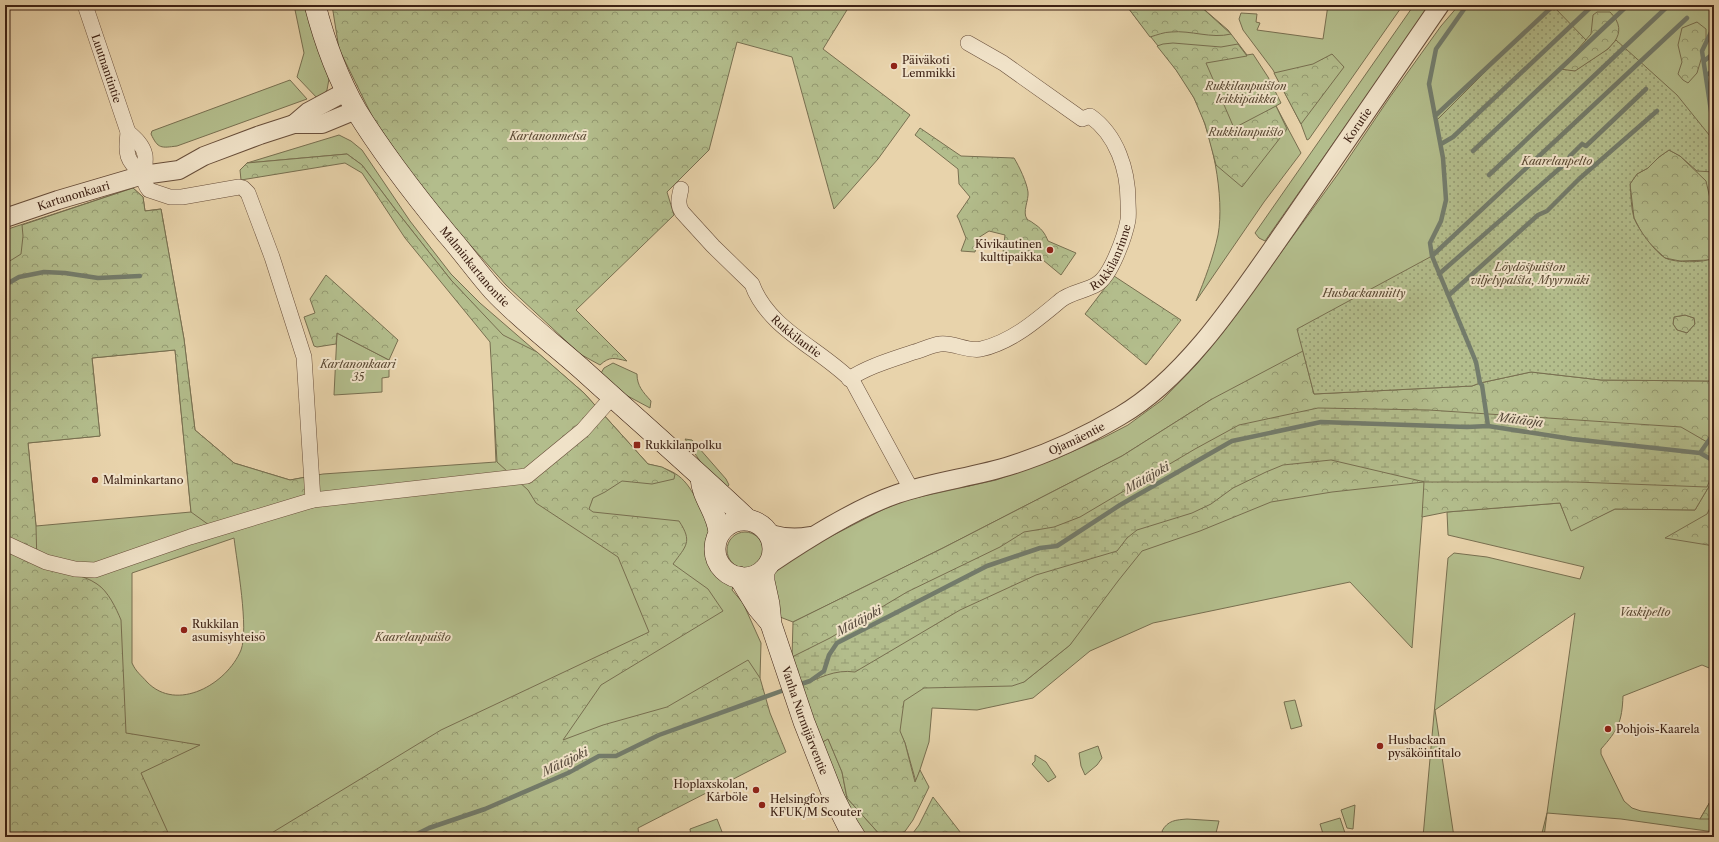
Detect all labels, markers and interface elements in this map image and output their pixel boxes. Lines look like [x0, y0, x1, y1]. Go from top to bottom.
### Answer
street label: Luutnantintie [88, 32, 125, 105]
place label: Päiväkoti Lemmikki [902, 53, 956, 80]
marker: Päiväkoti Lemmikki [889, 61, 899, 71]
park label: Rukkilanpuiston leikkipaikka [1204, 79, 1287, 106]
street label: Korutie [1341, 105, 1375, 146]
park label: Rukkilanpuisto [1208, 125, 1283, 139]
park label: Kartanonmetsä [508, 129, 587, 143]
park label: Kaarelanpelto [1521, 154, 1592, 168]
street label: Kartanonkaari [35, 178, 112, 214]
street label: Rukkilanrinne [1087, 223, 1134, 294]
street label: Malminkartanontie [437, 224, 513, 310]
place label: Kivikautinen kulttipaikka [975, 237, 1042, 264]
marker: Kivikautinen kulttipaikka [1045, 245, 1055, 255]
park label: Löydöspuiston viljelypalsta, Myyrmäki [1471, 260, 1590, 287]
park label: Husbackanniitty [1321, 286, 1406, 300]
street label: Rukkilantie [768, 312, 824, 361]
park label: Kartanonkaari 35 [319, 357, 396, 384]
water label: Mätäoja [1494, 409, 1544, 430]
street label: Ojamäentie [1047, 419, 1107, 458]
place label: Rukkilanpolku [645, 438, 722, 452]
marker: Rukkilanpolku [632, 440, 642, 450]
water label: Mätäjoki [1120, 458, 1173, 497]
place label: Malminkartano [103, 473, 184, 487]
marker: Malminkartano [90, 475, 100, 485]
water label: Mätäjoki [832, 602, 885, 640]
park label: Vaskipelto [1619, 605, 1671, 619]
place label: Rukkilan asumisyhteisö [192, 617, 266, 644]
marker: Rukkilan asumisyhteisö [179, 625, 189, 635]
park label: Kaarelanpuisto [374, 630, 451, 644]
street label: Vanha Nurmijärventie [778, 663, 831, 777]
place label: Pohjois-Kaarela [1616, 722, 1700, 736]
marker: Pohjois-Kaarela [1603, 724, 1613, 734]
place label: Husbackan pysäköintitalo [1388, 733, 1461, 760]
marker: Husbackan pysäköintitalo [1375, 741, 1385, 751]
water label: Mätäjoki [537, 743, 591, 780]
place label: Hoplaxskolan, Kårböle [674, 777, 748, 804]
marker: Hoplaxskolan, Kårböle [751, 785, 761, 795]
place label: Helsingfors KFUK/M Scouter [770, 792, 862, 819]
marker: Helsingfors KFUK/M Scouter [757, 800, 767, 810]

